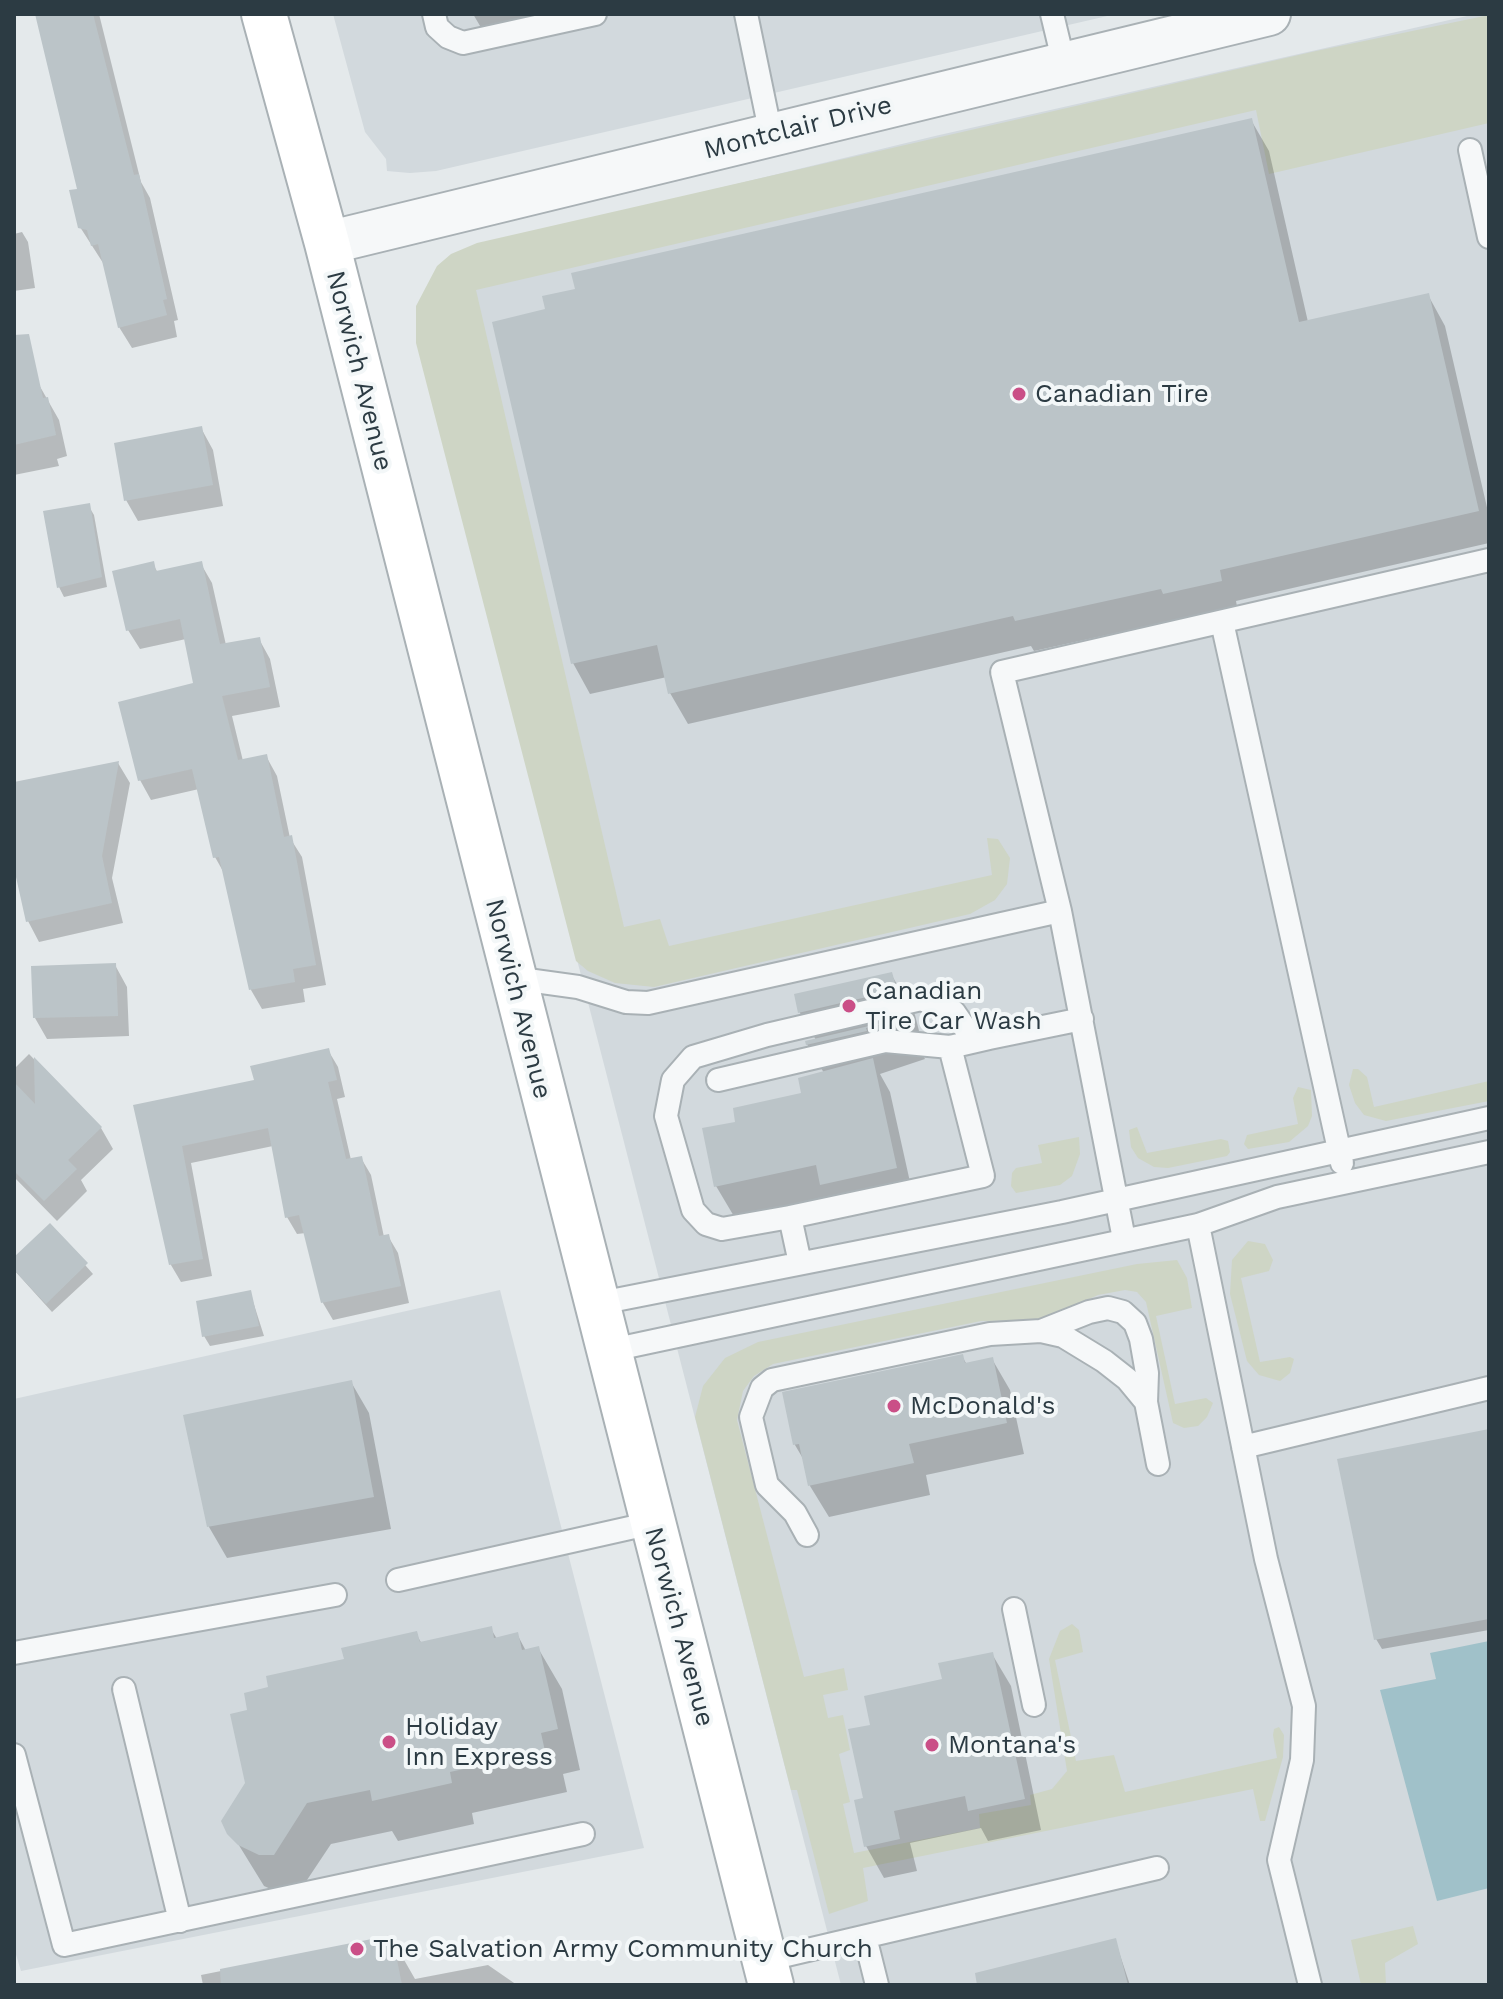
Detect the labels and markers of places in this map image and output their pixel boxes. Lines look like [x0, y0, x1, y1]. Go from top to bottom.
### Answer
place label: Canadian Tire [1035, 378, 1209, 410]
marker: Canadian Tire [1010, 385, 1028, 403]
place label: Canadian Tire Car Wash [865, 975, 1042, 1036]
marker: Canadian Tire Car Wash [840, 997, 858, 1015]
place label: McDonald's [910, 1390, 1055, 1422]
marker: McDonald's [885, 1397, 903, 1415]
place label: Holiday Inn Express [405, 1711, 553, 1772]
place label: Montana's [948, 1729, 1076, 1761]
marker: Holiday Inn Express [380, 1733, 398, 1751]
marker: Montana's [923, 1736, 941, 1754]
place label: The Salvation Army Community Church [373, 1933, 873, 1965]
marker: The Salvation Army Community Church [348, 1940, 366, 1958]

